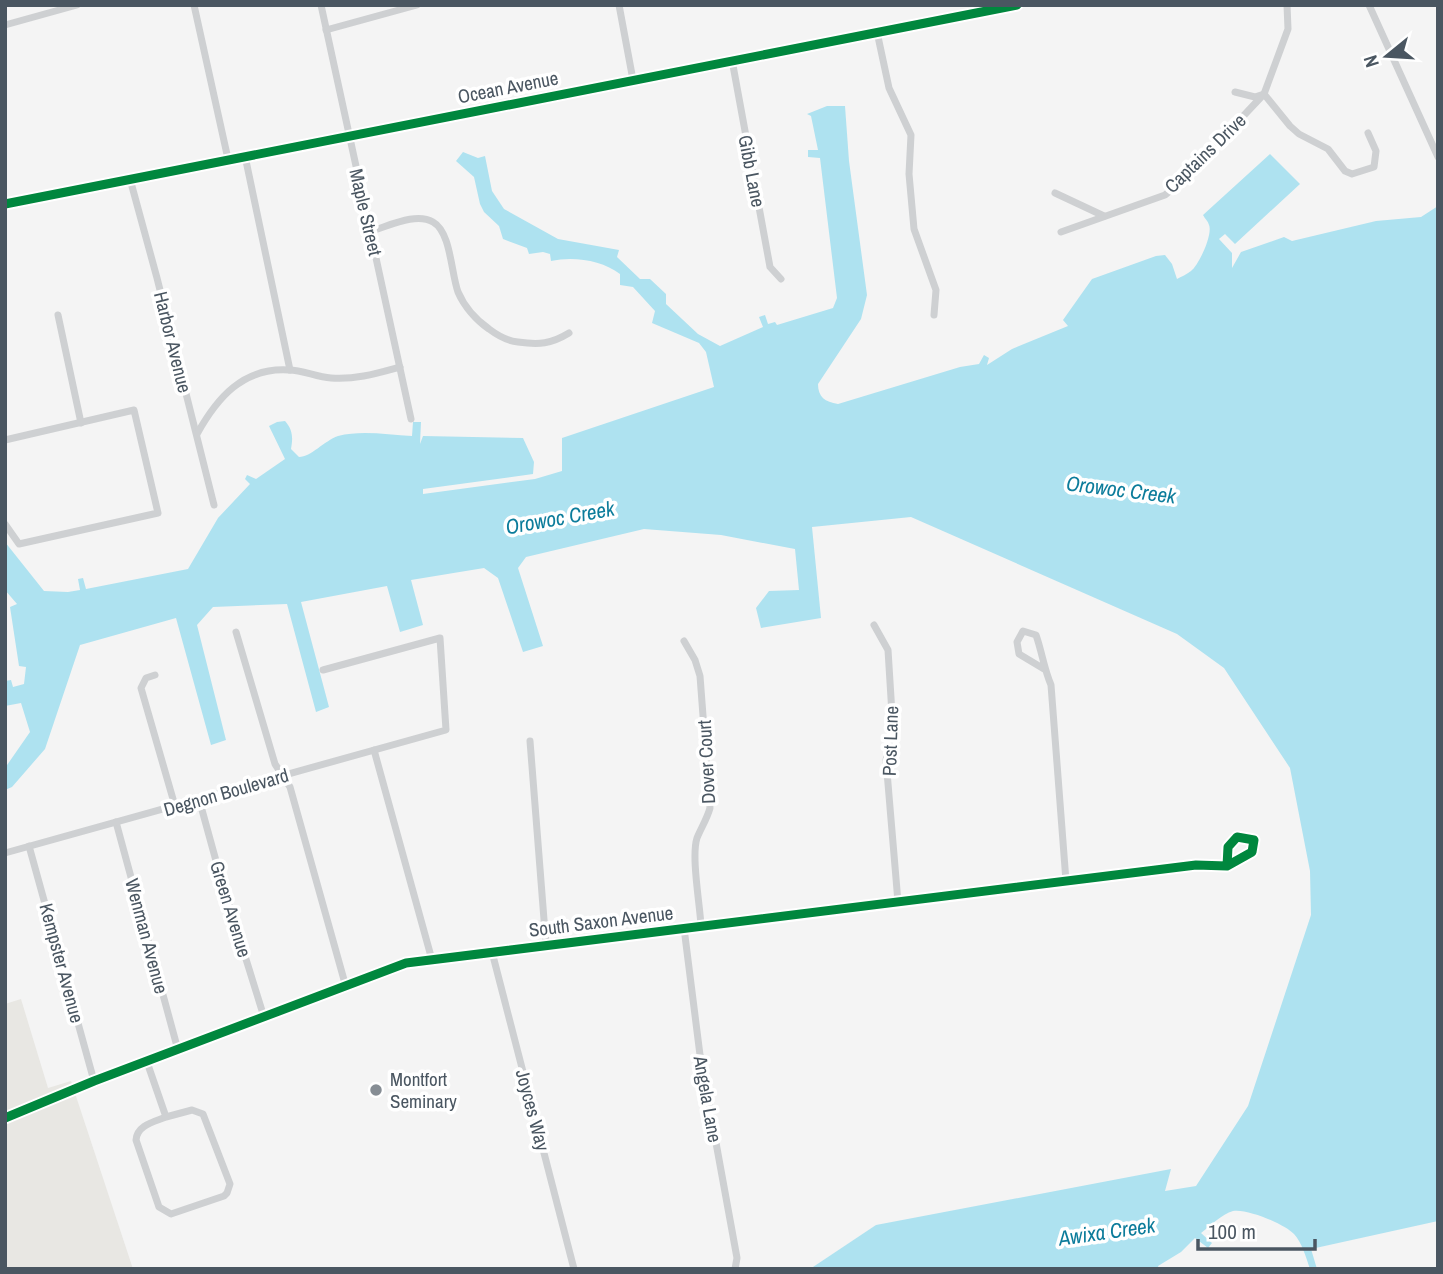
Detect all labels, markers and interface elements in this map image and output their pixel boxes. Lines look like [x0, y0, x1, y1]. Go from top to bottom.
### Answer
north arrow [1352, 21, 1422, 91]
text: N [1357, 52, 1385, 71]
street label: Ocean Avenue [455, 65, 561, 109]
street label: Captains Drive [1159, 108, 1251, 198]
street label: Gibb Lane [732, 133, 772, 209]
street label: Maple Street [343, 166, 389, 259]
street label: Harbor Avenue [148, 289, 198, 395]
water label: Orowoc Creek [1065, 468, 1179, 511]
water label: Orowoc Creek [503, 493, 618, 541]
street label: Post Lane [876, 705, 904, 777]
street label: Dover Court [691, 719, 721, 805]
street label: Degnon Boulevard [160, 762, 292, 822]
street label: Green Avenue [204, 858, 258, 960]
street label: Wenman Avenue [119, 876, 175, 996]
street label: South Saxon Avenue [527, 899, 675, 943]
street label: Kempster Avenue [34, 900, 90, 1026]
street label: Angela Lane [687, 1053, 728, 1144]
place label: Montfort Seminary [390, 1066, 457, 1114]
street label: Joyces Way [510, 1066, 556, 1154]
marker: Montfort Seminary [368, 1082, 384, 1098]
scale bar [1198, 1208, 1315, 1252]
water label: Awixa Creek [1056, 1210, 1158, 1253]
text: 100 m [1208, 1217, 1256, 1246]

